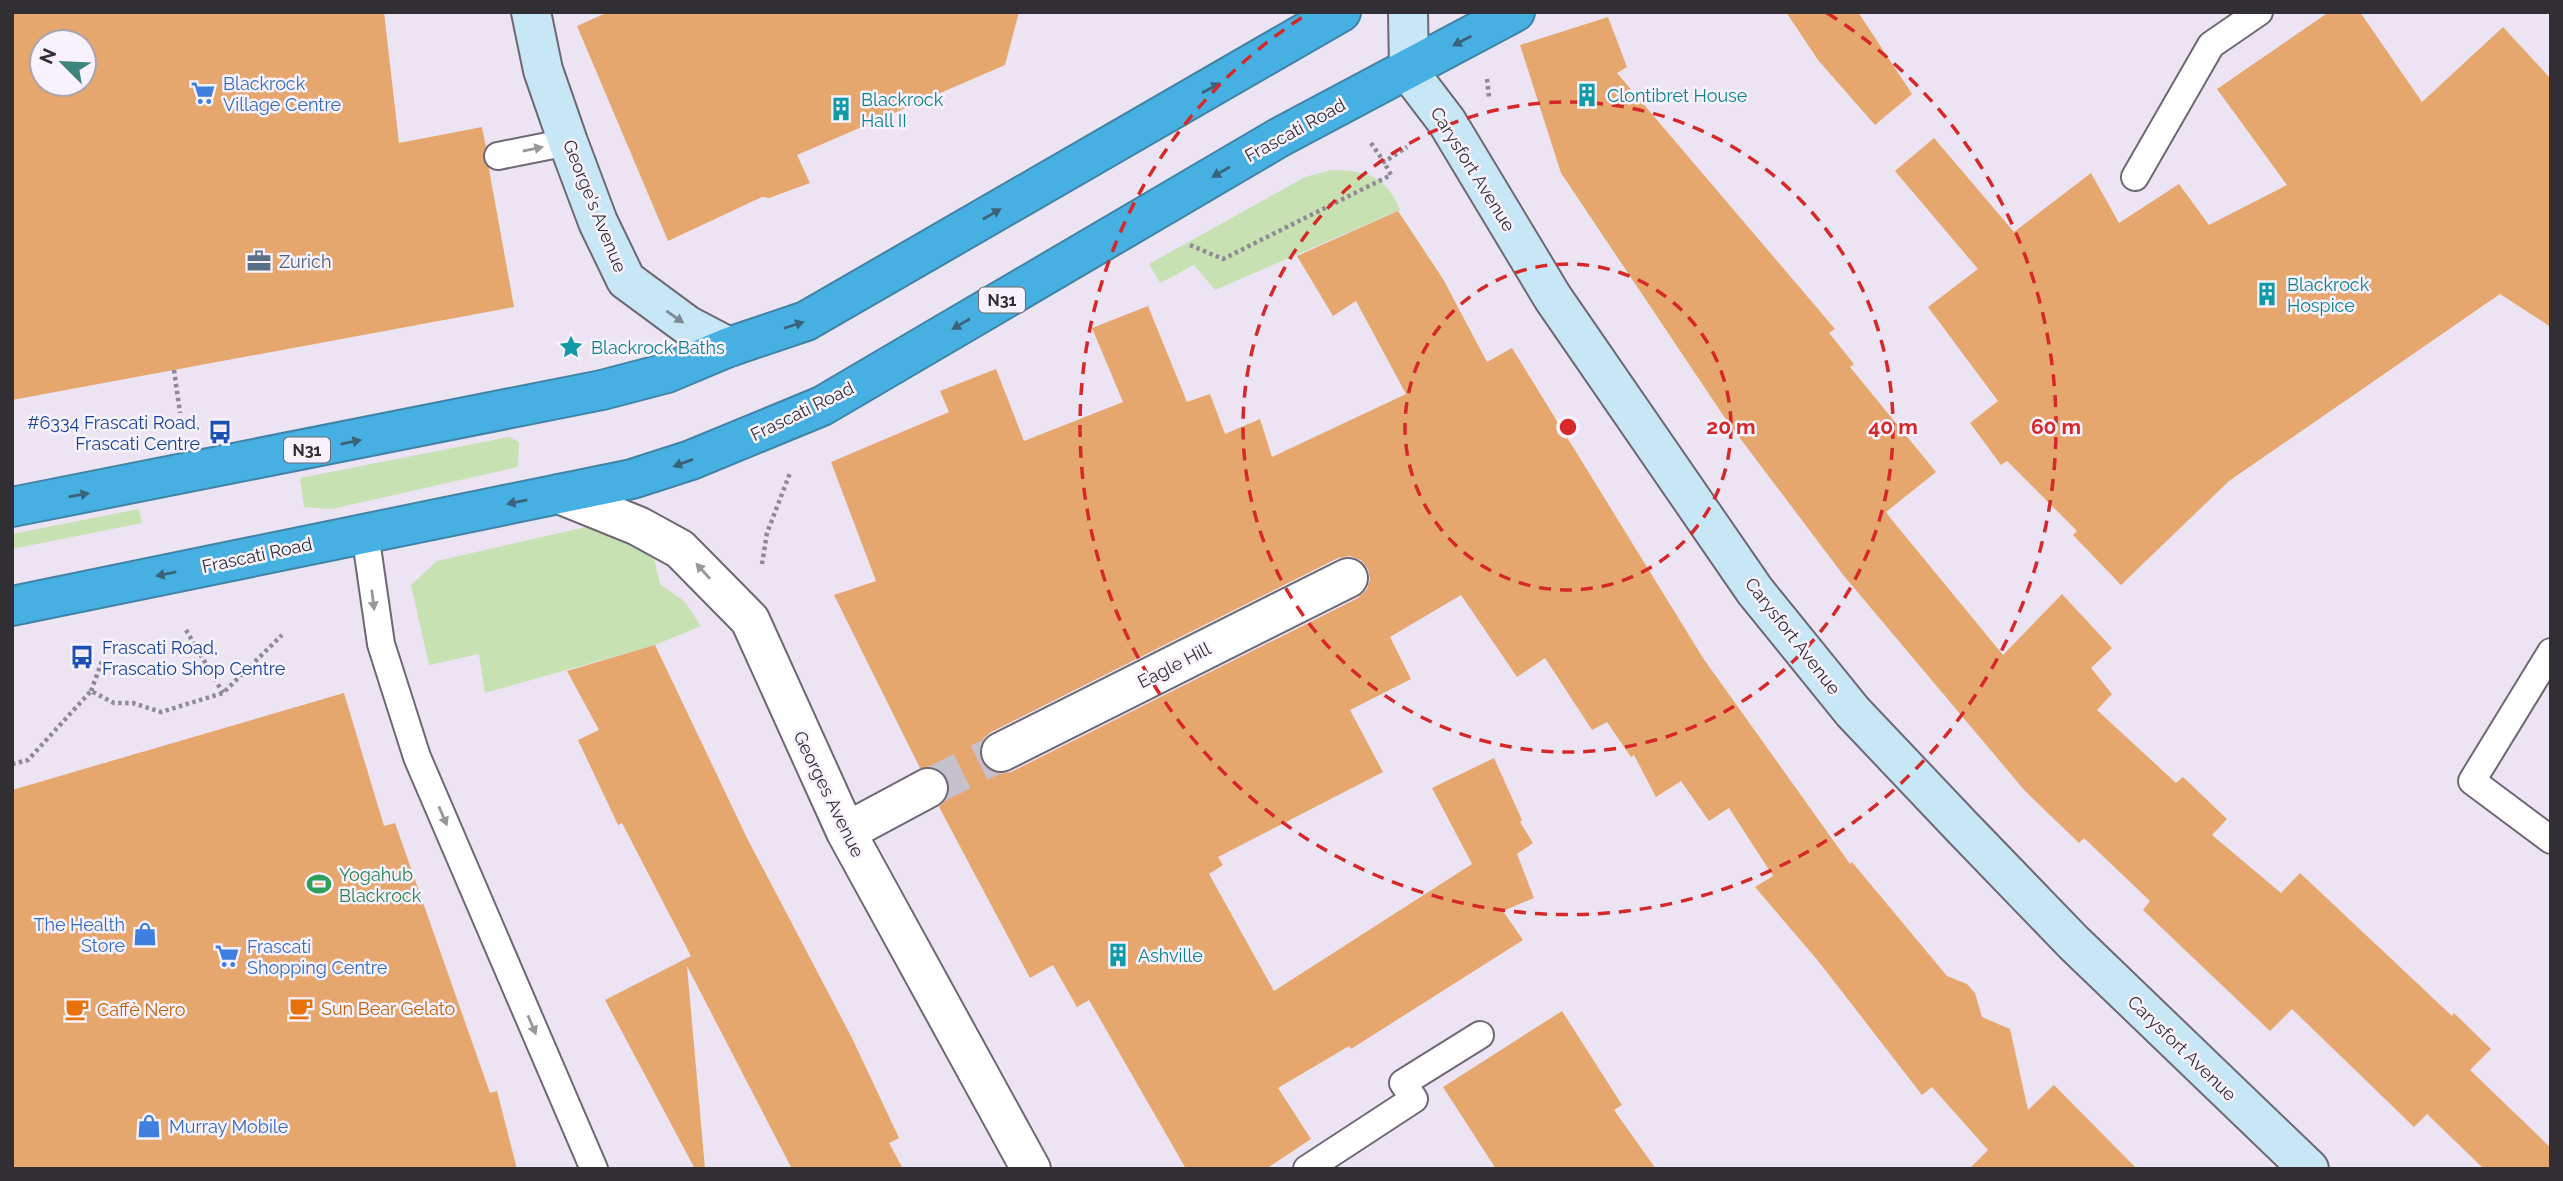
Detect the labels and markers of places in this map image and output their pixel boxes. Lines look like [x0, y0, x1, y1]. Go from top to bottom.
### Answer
place label: Blackrock Village Centre [223, 73, 341, 115]
supermarket icon: Blackrock Village Centre [189, 79, 217, 107]
building icon: Clontibret House [1573, 81, 1601, 109]
place label: Clontibret House [1607, 85, 1748, 106]
place label: Blackrock Hall II [861, 89, 944, 131]
building icon: Blackrock Hall II [827, 95, 855, 123]
office icon: Zurich [245, 247, 273, 275]
place label: Zurich [279, 251, 331, 272]
place label: Blackrock Hospice [2287, 274, 2370, 316]
building icon: Blackrock Hospice [2253, 280, 2281, 308]
place icon: Blackrock Baths [557, 333, 585, 361]
place label: Blackrock Baths [591, 337, 725, 358]
place label: #6334 Frascati Road, Frascati Centre [27, 412, 200, 454]
centre of rings [1556, 415, 1580, 439]
bus stop icon: #6334 Frascati Road, Frascati Centre [206, 418, 234, 446]
place label: Frascati Road, Frascatio Shop Centre [102, 637, 286, 679]
bus stop icon: Frascati Road, Frascatio Shop Centre [68, 643, 96, 671]
place label: Yogahub Blackrock [339, 864, 422, 906]
sports icon: Yogahub Blackrock [305, 870, 333, 898]
place label: The Health Store [33, 914, 125, 956]
shop icon: The Health Store [131, 920, 159, 948]
place label: Frascati Shopping Centre [247, 936, 388, 978]
building icon: Ashville [1104, 941, 1132, 969]
supermarket icon: Frascati Shopping Centre [213, 942, 241, 970]
place label: Ashville [1138, 945, 1203, 966]
cafe icon: Sun Bear Gelato [287, 994, 315, 1022]
cafe icon: Caffè Nero [63, 995, 91, 1023]
place label: Sun Bear Gelato [321, 998, 456, 1019]
place label: Caffè Nero [97, 999, 186, 1020]
shop icon: Murray Mobile [135, 1112, 163, 1140]
place label: Murray Mobile [169, 1116, 289, 1137]

